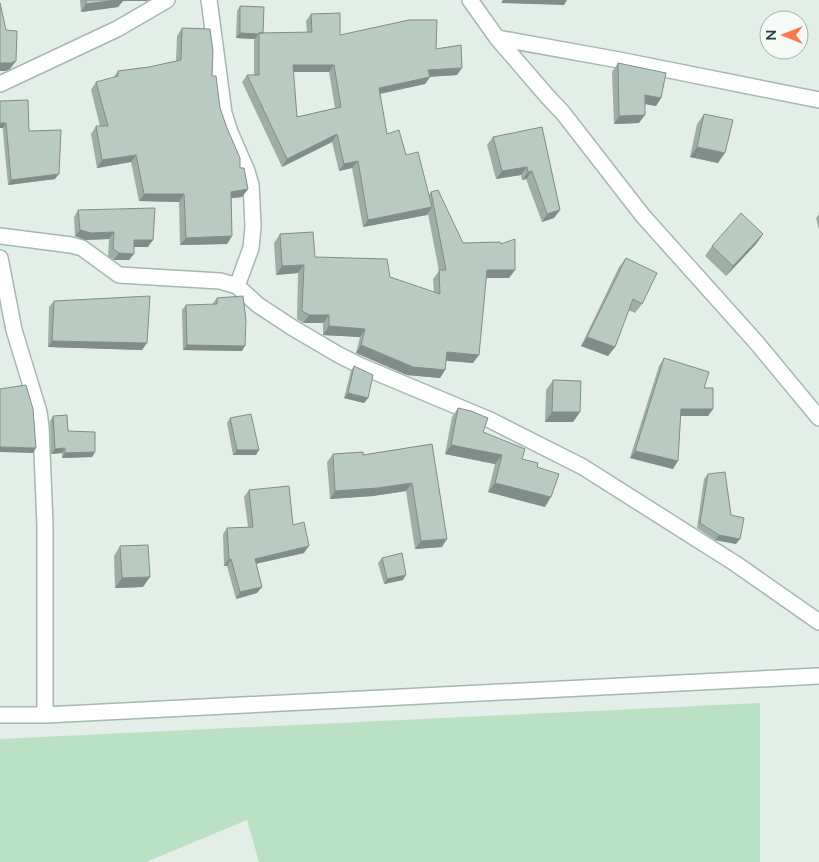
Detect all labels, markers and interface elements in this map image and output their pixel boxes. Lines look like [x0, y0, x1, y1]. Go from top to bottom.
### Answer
north arrow [759, 10, 809, 60]
text: N [762, 30, 779, 40]

